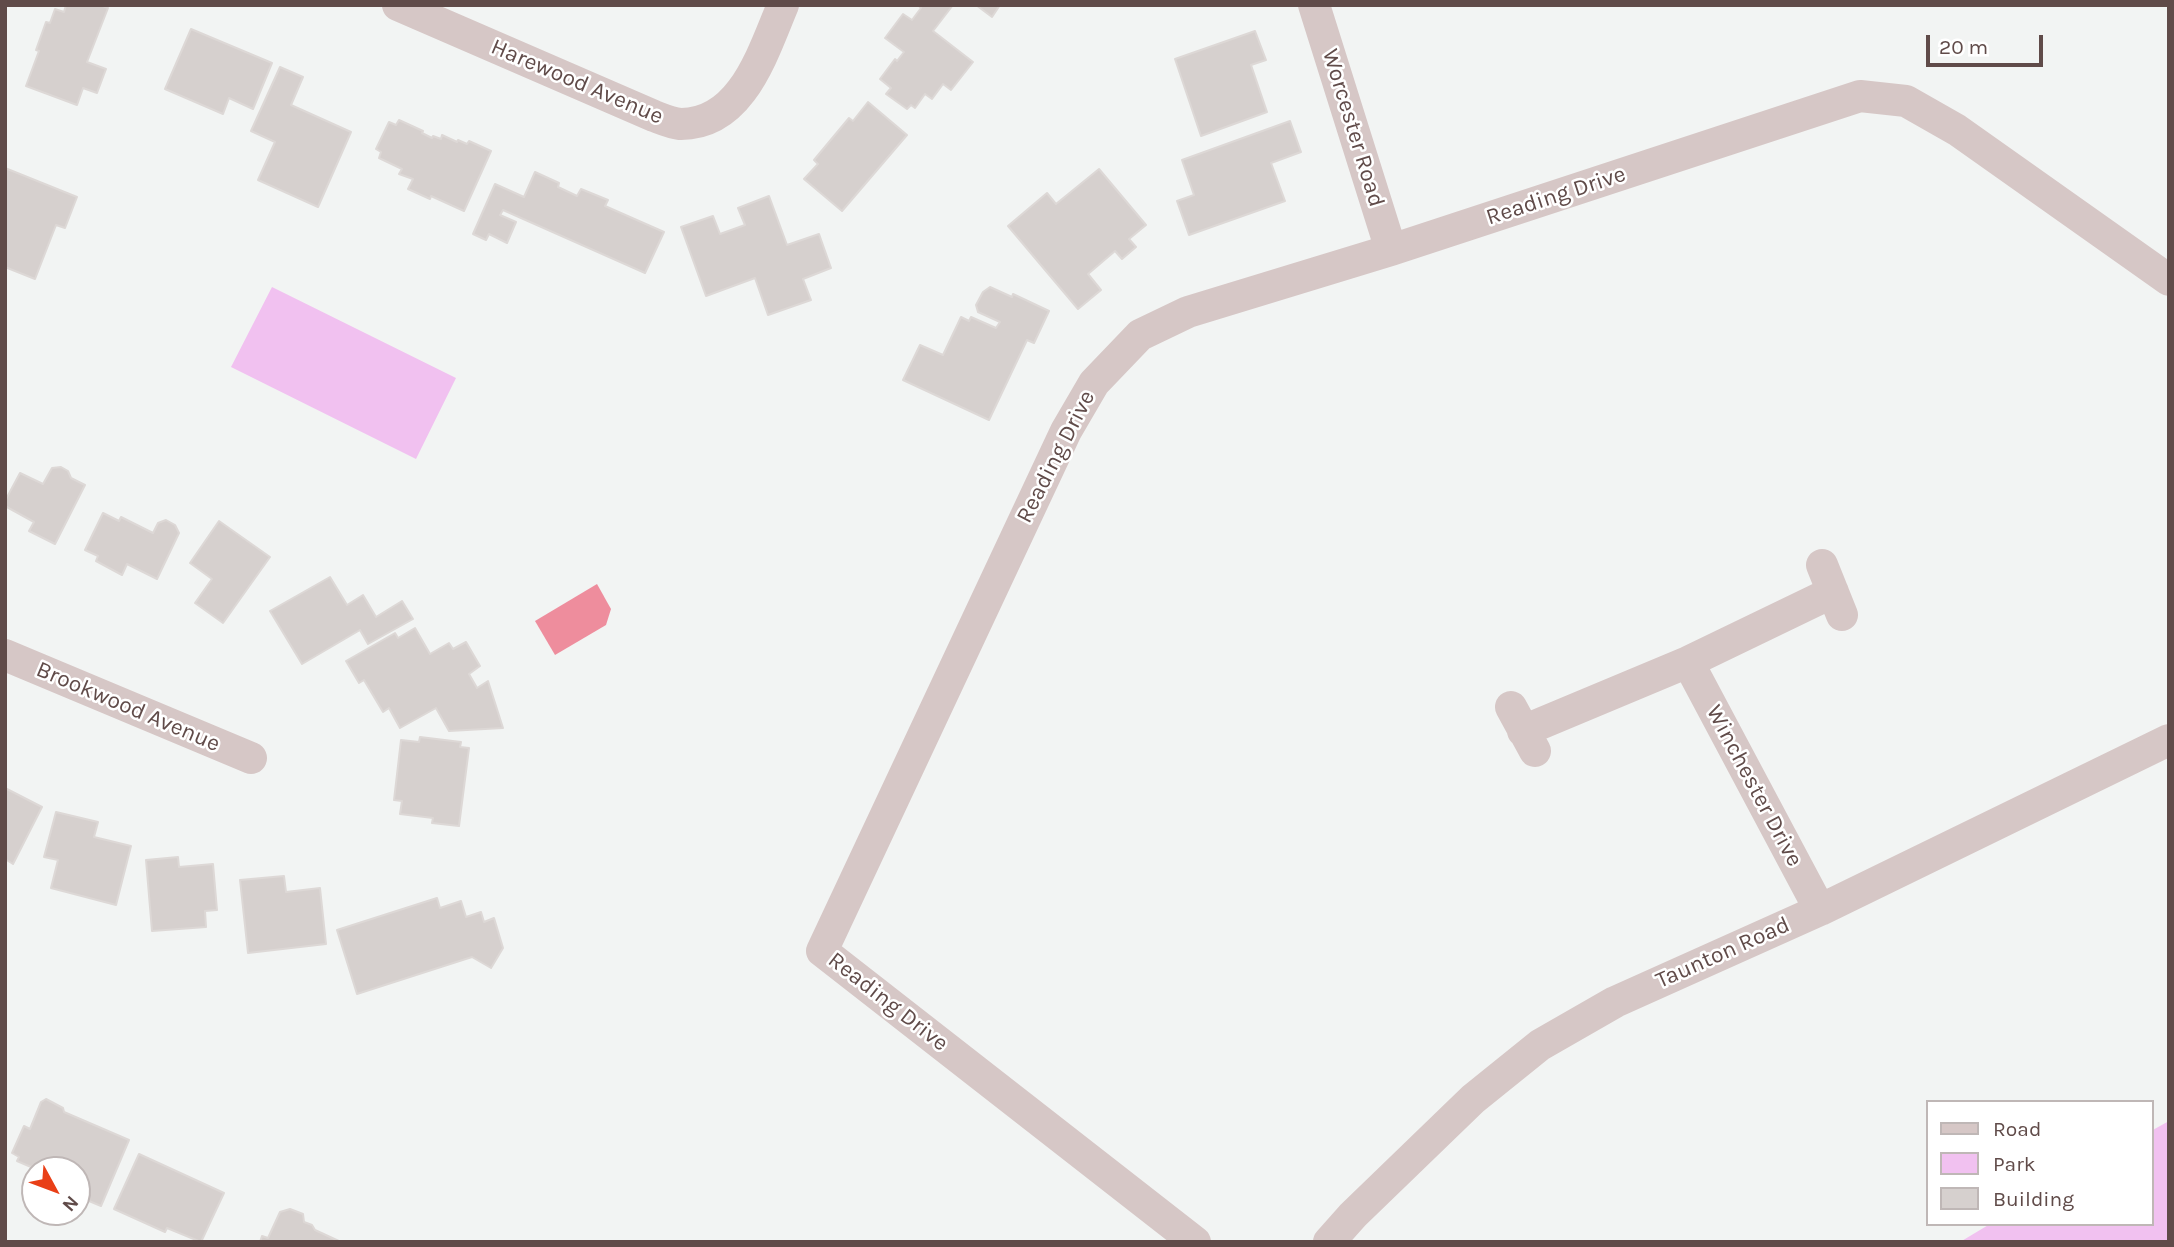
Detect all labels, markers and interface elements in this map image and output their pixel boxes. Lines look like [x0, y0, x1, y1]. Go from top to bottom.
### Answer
scale bar [1929, 21, 2046, 65]
street label: Harewood Avenue [487, 33, 667, 131]
text: 20 m [1939, 35, 1988, 59]
street label: Worcester Road [1316, 46, 1390, 210]
street label: Reading Drive [1483, 160, 1629, 232]
street label: Reading Drive [1011, 386, 1101, 528]
street label: Brookwood Avenue [32, 656, 224, 758]
street label: Winchester Drive [1700, 701, 1808, 871]
street label: Taunton Road [1652, 911, 1794, 995]
street label: Reading Drive [822, 946, 954, 1058]
legend [1926, 1100, 2153, 1226]
text: Road [1993, 1117, 2041, 1141]
text: Park [1993, 1152, 2036, 1176]
north arrow [21, 1156, 91, 1226]
text: Building [1993, 1187, 2074, 1211]
text: N [58, 1191, 83, 1216]

